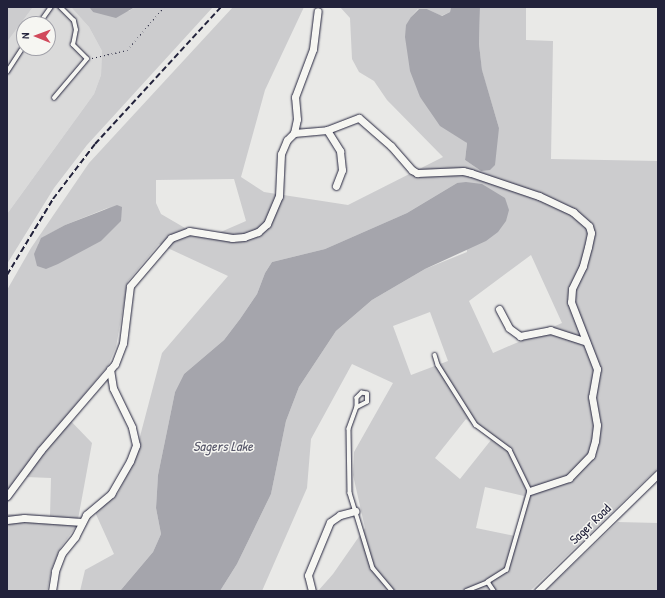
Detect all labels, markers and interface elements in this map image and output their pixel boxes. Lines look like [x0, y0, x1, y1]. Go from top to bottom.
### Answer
north arrow [16, 16, 56, 56]
text: N [18, 33, 32, 39]
water label: Sagers Lake [193, 438, 253, 454]
street label: Sager Road [566, 501, 614, 547]

